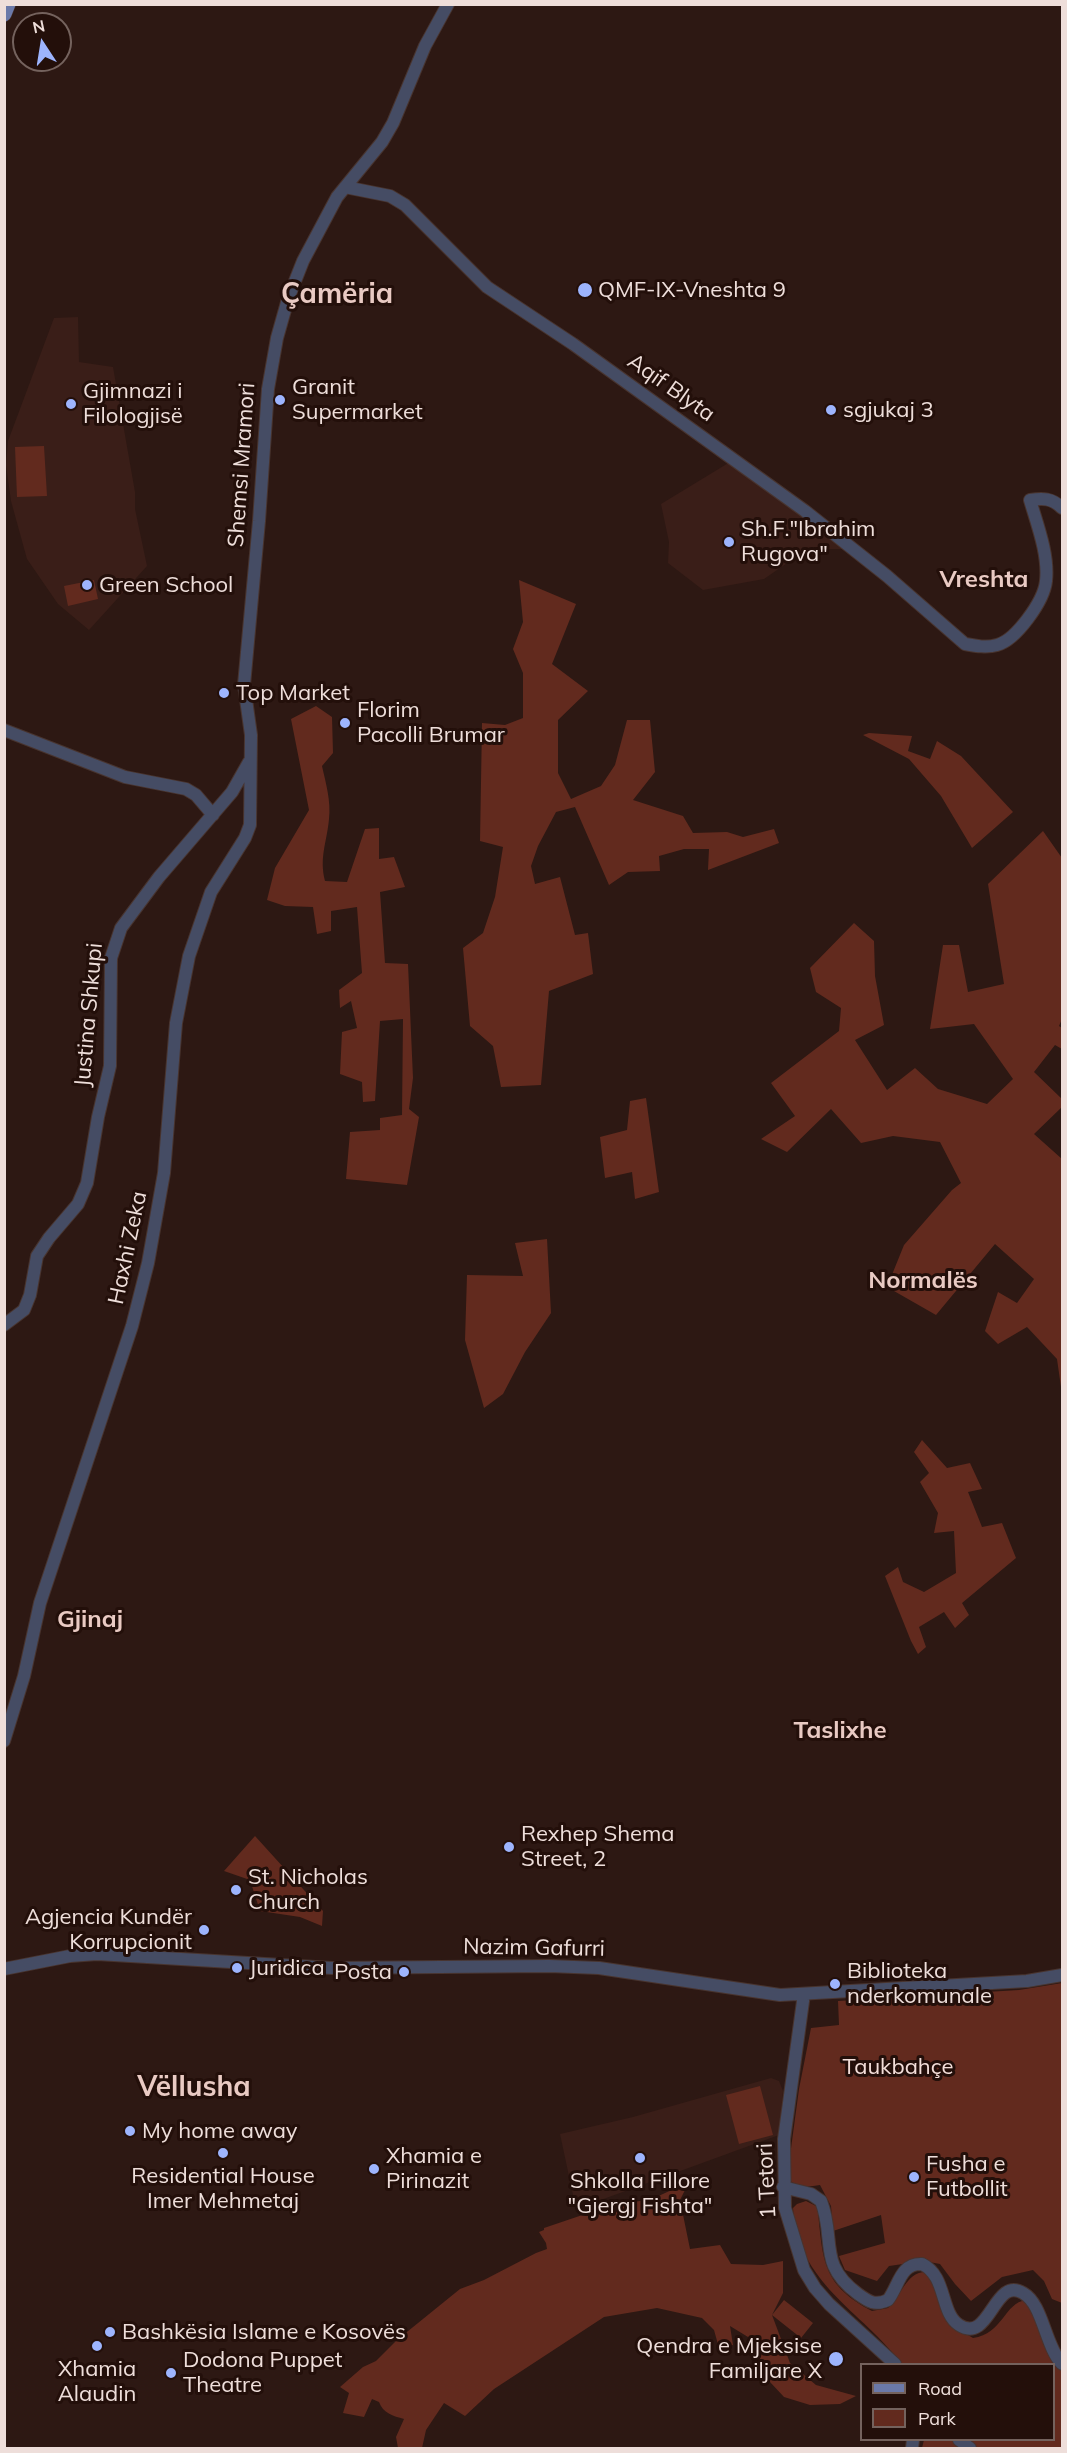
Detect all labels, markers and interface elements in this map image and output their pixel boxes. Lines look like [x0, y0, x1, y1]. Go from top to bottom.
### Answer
north arrow [12, 12, 72, 72]
text: N [31, 15, 47, 37]
place label: QMF-IX-Vneshta 9 [598, 277, 786, 303]
district label: Çamëria [281, 278, 393, 312]
marker: QMF-IX-Vneshta 9 [576, 281, 594, 299]
street label: Aqif Blyta [622, 348, 720, 428]
place label: Granit Supermarket [292, 374, 423, 426]
place label: Gjimnazi i Filologjisë [83, 378, 183, 430]
street label: Shemsi Mramori [223, 382, 261, 548]
marker: Granit Supermarket [273, 393, 287, 407]
marker: Gjimnazi i Filologjisë [64, 397, 78, 411]
place label: sgjukaj 3 [843, 397, 934, 423]
marker: sgjukaj 3 [824, 403, 838, 417]
place label: Sh.F."Ibrahim Rugova" [741, 516, 875, 568]
marker: Sh.F."Ibrahim Rugova" [722, 535, 736, 549]
district label: Vreshta [940, 566, 1028, 594]
place label: Green School [99, 572, 233, 598]
marker: Green School [80, 578, 94, 592]
place label: Top Market [236, 680, 350, 706]
marker: Top Market [217, 686, 231, 700]
place label: Florim Pacolli Brumar [357, 697, 505, 748]
marker: Florim Pacolli Brumar [338, 716, 352, 730]
street label: Justina Shkupi [70, 942, 108, 1088]
street label: Haxhi Zeka [103, 1189, 153, 1307]
district label: Normalës [868, 1267, 978, 1295]
district label: Gjinaj [57, 1606, 123, 1634]
district label: Taslixhe [793, 1717, 887, 1745]
place label: Rexhep Shema Street, 2 [521, 1821, 675, 1873]
marker: Rexhep Shema Street, 2 [502, 1840, 516, 1854]
place label: St. Nicholas Church [248, 1864, 368, 1916]
marker: St. Nicholas Church [229, 1883, 243, 1897]
place label: Agjencia Kundër Korrupcionit [25, 1904, 192, 1956]
marker: Agjencia Kundër Korrupcionit [197, 1923, 211, 1937]
street label: Nazim Gafurri [463, 1934, 605, 1962]
place label: Juridica [249, 1955, 325, 1981]
place label: Biblioteka nderkomunale [847, 1958, 992, 2010]
place label: Posta [334, 1959, 392, 1985]
marker: Juridica [230, 1961, 244, 1975]
marker: Posta [397, 1965, 411, 1979]
marker: Biblioteka nderkomunale [828, 1977, 842, 1991]
park label: Taukbahçe [843, 2054, 953, 2080]
district label: Vëllusha [137, 2071, 251, 2105]
place label: My home away [142, 2118, 298, 2144]
marker: My home away [123, 2124, 137, 2138]
street label: 1 Tetori [752, 2142, 782, 2220]
place label: Xhamia e Pirinazit [386, 2143, 482, 2194]
marker: Residential House Imer Mehmetaj [216, 2146, 230, 2160]
marker: Shkolla Fillore "Gjergj Fishta" [633, 2151, 647, 2165]
place label: Fusha e Futbollit [926, 2151, 1008, 2202]
marker: Xhamia e Pirinazit [367, 2162, 381, 2176]
place label: Residential House Imer Mehmetaj [131, 2163, 315, 2214]
place label: Shkolla Fillore "Gjergj Fishta" [568, 2168, 712, 2220]
marker: Fusha e Futbollit [907, 2170, 921, 2184]
place label: Bashkësia Islame e Kosovës [122, 2319, 406, 2345]
marker: Bashkësia Islame e Kosovës [103, 2325, 117, 2339]
place label: Qendra e Mjeksise Familjare X [636, 2333, 822, 2384]
marker: Xhamia Alaudin [90, 2339, 104, 2353]
place label: Dodona Puppet Theatre [183, 2347, 343, 2398]
marker: Qendra e Mjeksise Familjare X [827, 2350, 845, 2368]
place label: Xhamia Alaudin [58, 2356, 136, 2408]
legend [860, 2363, 1055, 2441]
marker: Dodona Puppet Theatre [164, 2366, 178, 2380]
text: Road [918, 2377, 962, 2400]
text: Park [918, 2407, 956, 2430]

